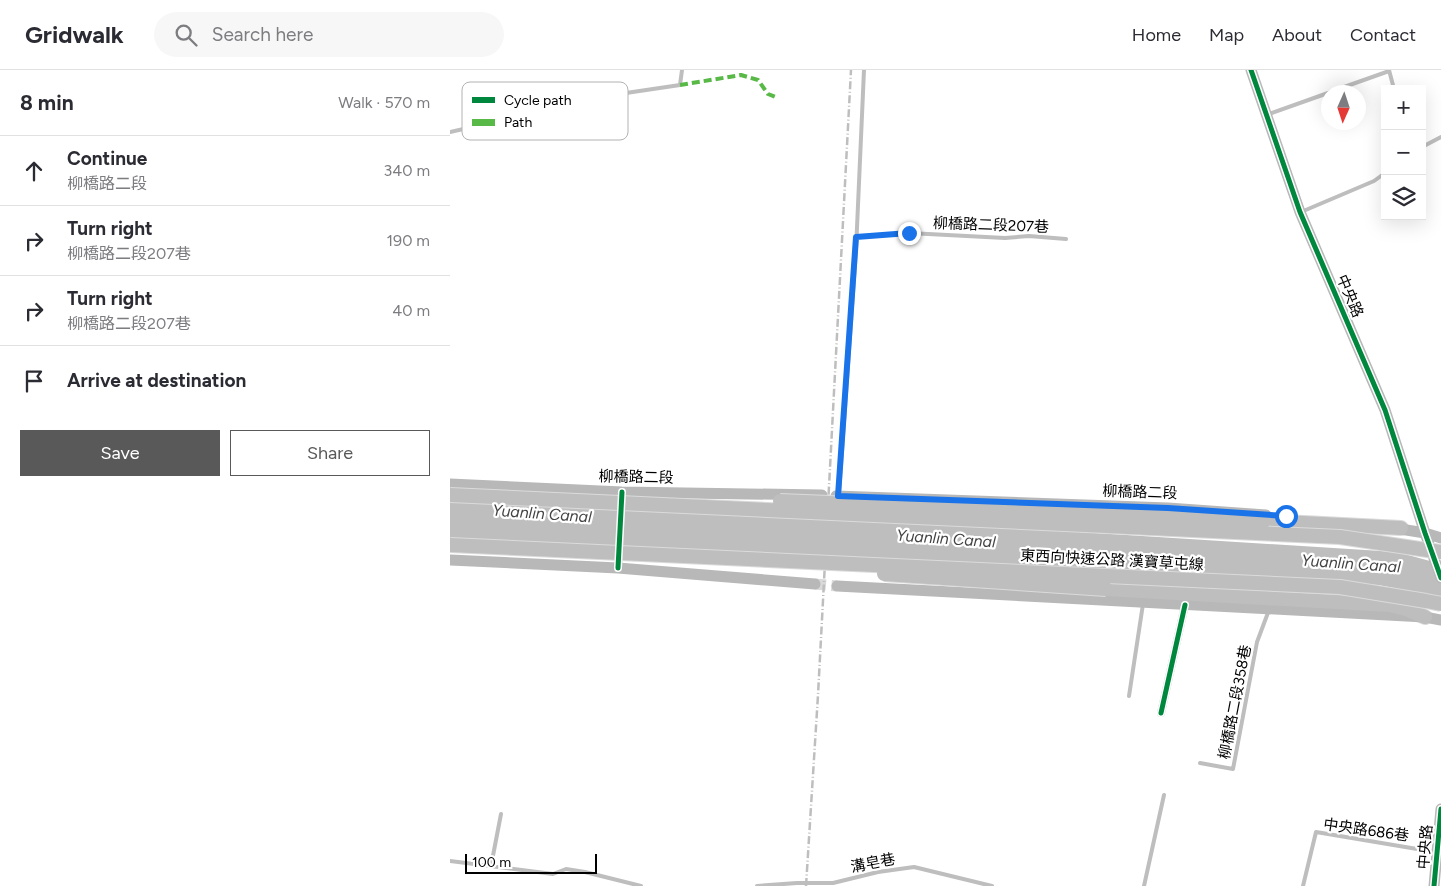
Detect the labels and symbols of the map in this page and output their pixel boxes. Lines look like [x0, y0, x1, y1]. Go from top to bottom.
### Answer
legend [462, 82, 628, 140]
north arrow [1321, 85, 1366, 130]
text: Cycle path [504, 92, 572, 109]
text: Path [504, 114, 532, 131]
street label: 柳橋路二段207巷 [933, 214, 1049, 236]
route end [898, 222, 921, 245]
street label: 中央路 [1333, 272, 1367, 320]
street label: 柳橋路二段 [598, 467, 674, 487]
street label: 柳橋路二段 [1102, 482, 1178, 502]
water label: Yuanlin Canal [492, 501, 593, 526]
route start [1275, 505, 1298, 528]
water label: Yuanlin Canal [896, 526, 997, 551]
street label: 東西向快速公路 漢寶草屯線 [1020, 546, 1204, 574]
water label: Yuanlin Canal [1301, 551, 1402, 576]
street label: 柳橋路二段358巷 [1215, 643, 1255, 761]
street label: 中央路686巷 [1322, 815, 1410, 845]
street label: 中央路 [1414, 824, 1436, 870]
street label: 溝皂巷 [849, 850, 897, 876]
scale bar [465, 851, 598, 874]

